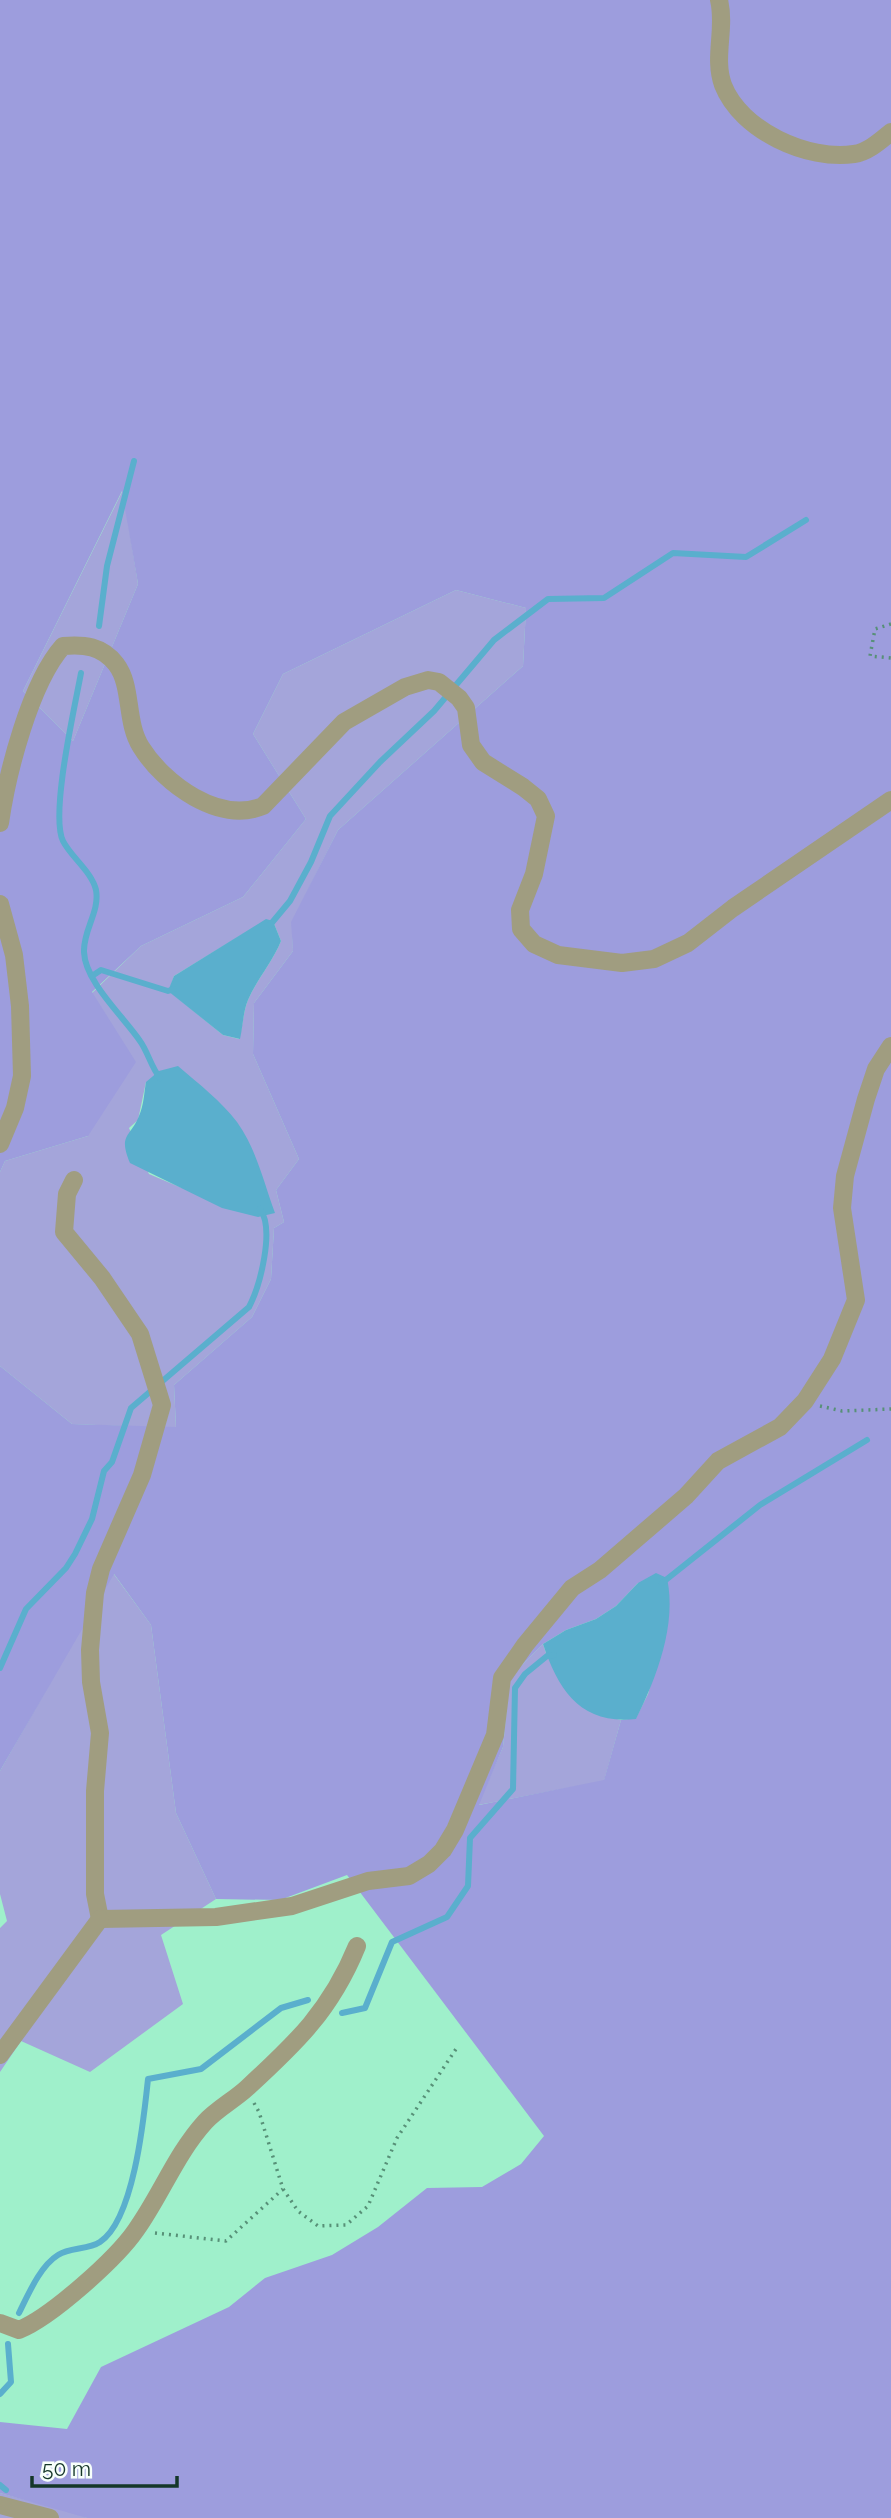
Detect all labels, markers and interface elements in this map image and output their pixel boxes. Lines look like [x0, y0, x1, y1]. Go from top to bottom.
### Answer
scale bar [32, 2444, 177, 2488]
text: 50 m [42, 2456, 91, 2481]

